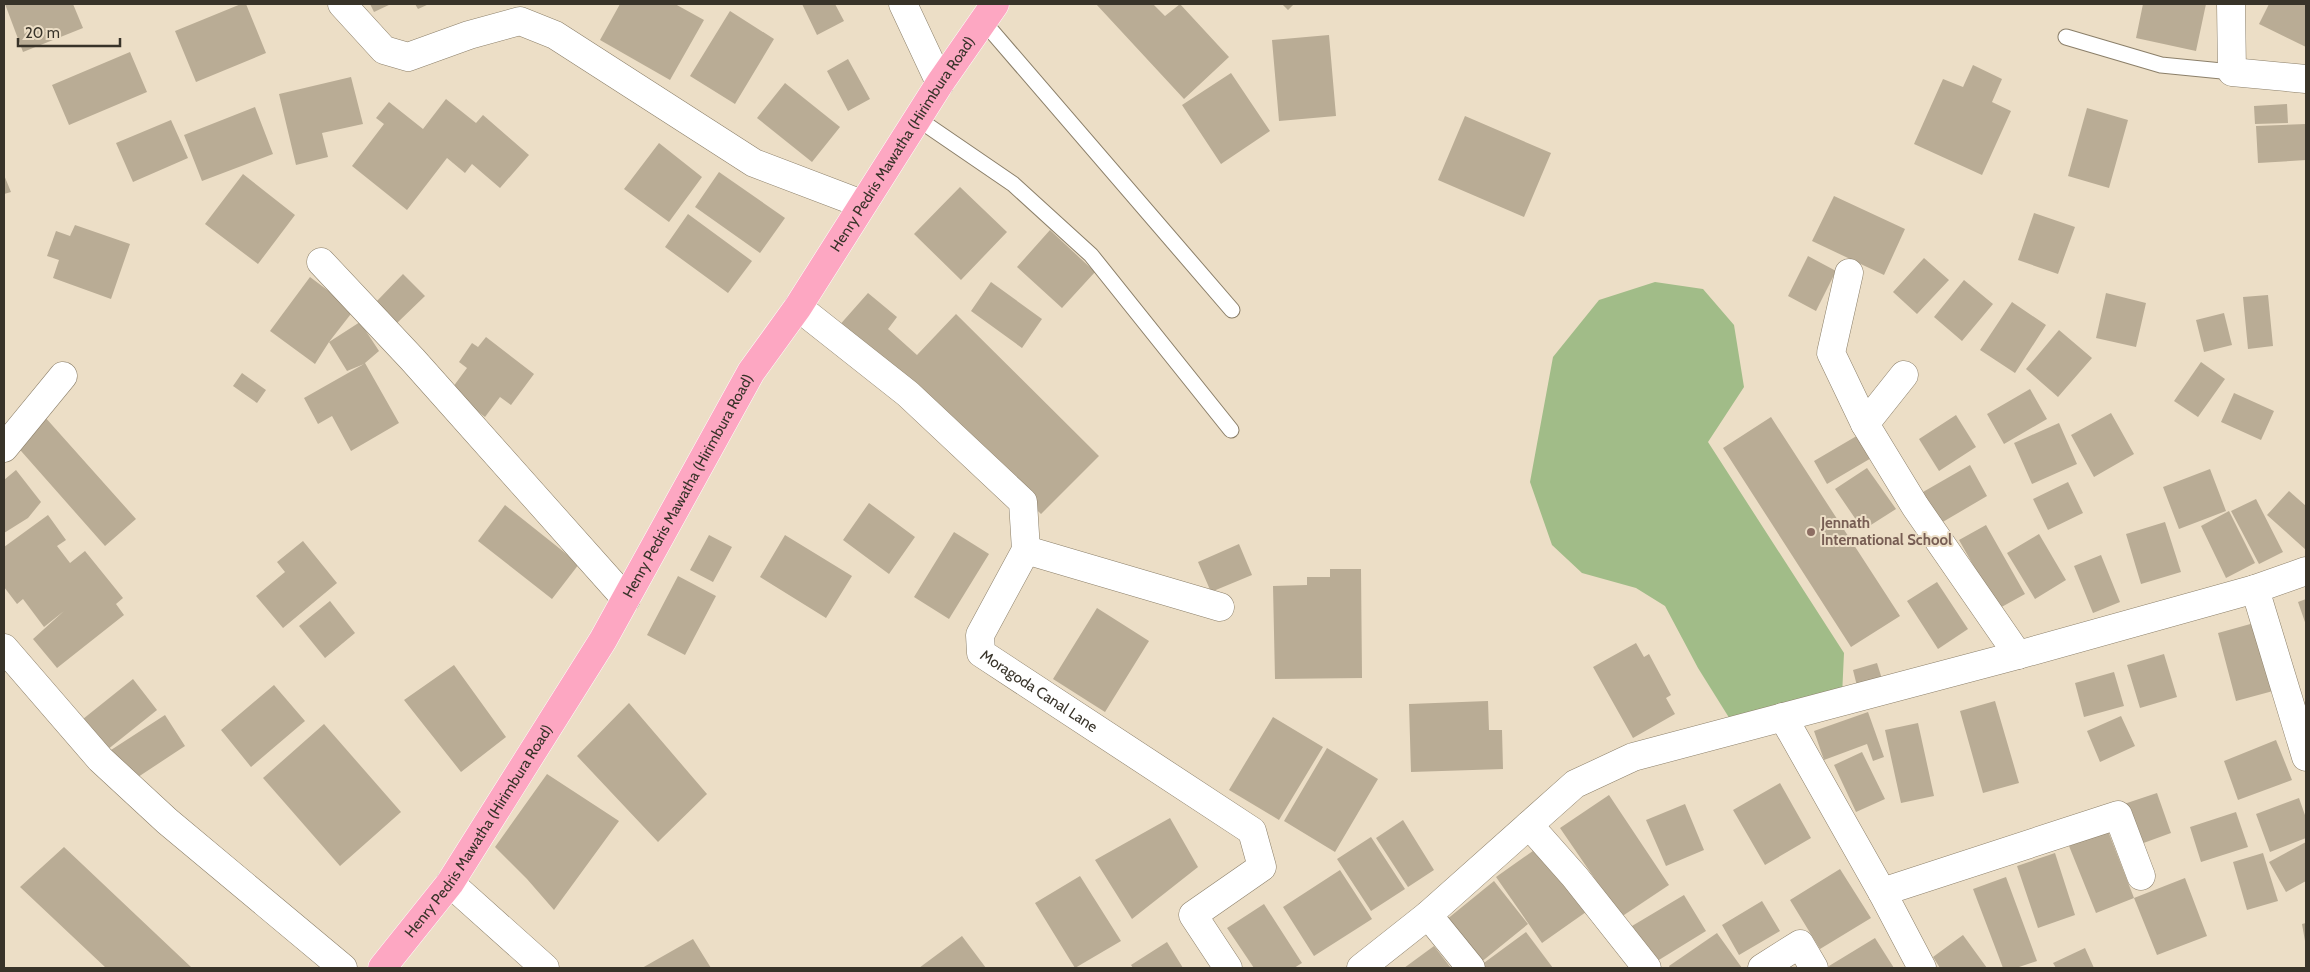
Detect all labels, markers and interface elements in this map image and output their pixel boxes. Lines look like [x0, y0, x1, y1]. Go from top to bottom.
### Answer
scale bar [18, 15, 120, 47]
text: 20 m [25, 24, 60, 42]
street label: Henry Pedris Mawatha (Hirimbura Road) [826, 33, 979, 255]
street label: Henry Pedris Mawatha (Hirimbura Road) [619, 371, 757, 601]
place label: Jennath International School [1820, 514, 1952, 549]
marker: Jennath International School [1805, 526, 1817, 538]
street label: Moragoda Canal Lane [977, 646, 1101, 736]
street label: Henry Pedris Mawatha (Hirimbura Road) [401, 721, 556, 941]

